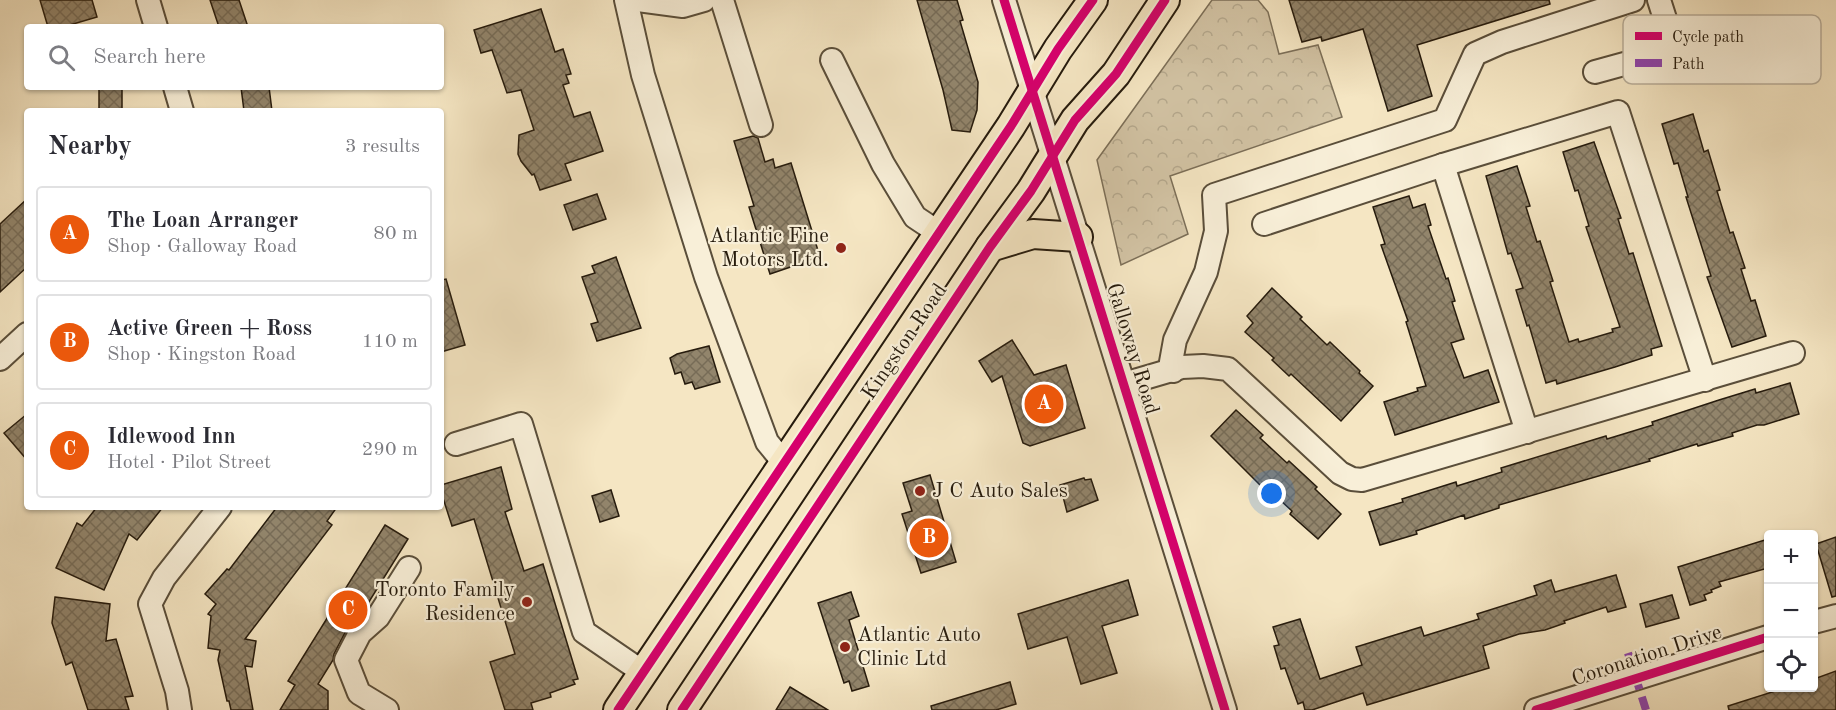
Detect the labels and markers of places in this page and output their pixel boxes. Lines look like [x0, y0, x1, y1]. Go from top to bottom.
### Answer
place label: Atlantic Fine Motors Ltd. [709, 226, 829, 271]
marker: Atlantic Fine Motors Ltd. [834, 241, 848, 255]
pin: A [1024, 382, 1064, 426]
place label: J C Auto Sales [932, 481, 1068, 502]
marker: J C Auto Sales [913, 484, 927, 498]
pin: B [910, 516, 948, 560]
place label: Toronto Family Residence [375, 580, 515, 625]
pin: C [328, 588, 368, 632]
marker: Toronto Family Residence [520, 595, 534, 609]
place label: Atlantic Auto Clinic Ltd [857, 625, 981, 670]
marker: Atlantic Auto Clinic Ltd [838, 640, 852, 654]

